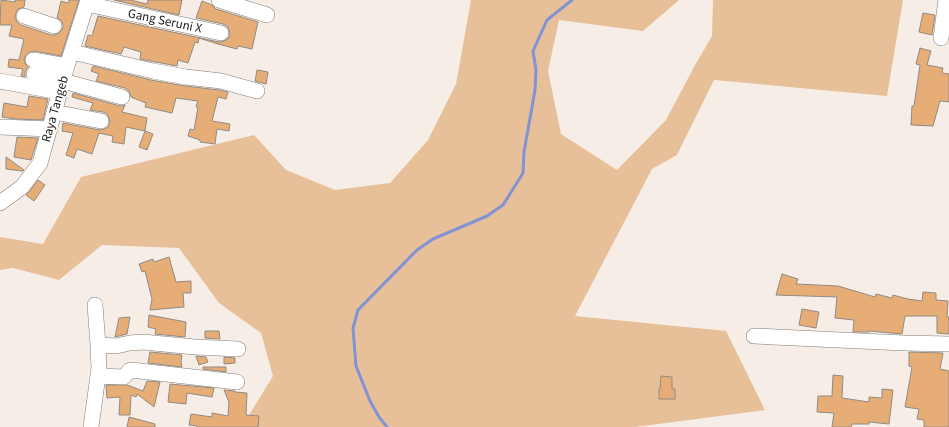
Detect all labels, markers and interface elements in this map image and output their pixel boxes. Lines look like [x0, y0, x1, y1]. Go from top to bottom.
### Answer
street label: Gang Seruni X [126, 4, 204, 38]
street label: Raya Tangeb [37, 74, 73, 144]

